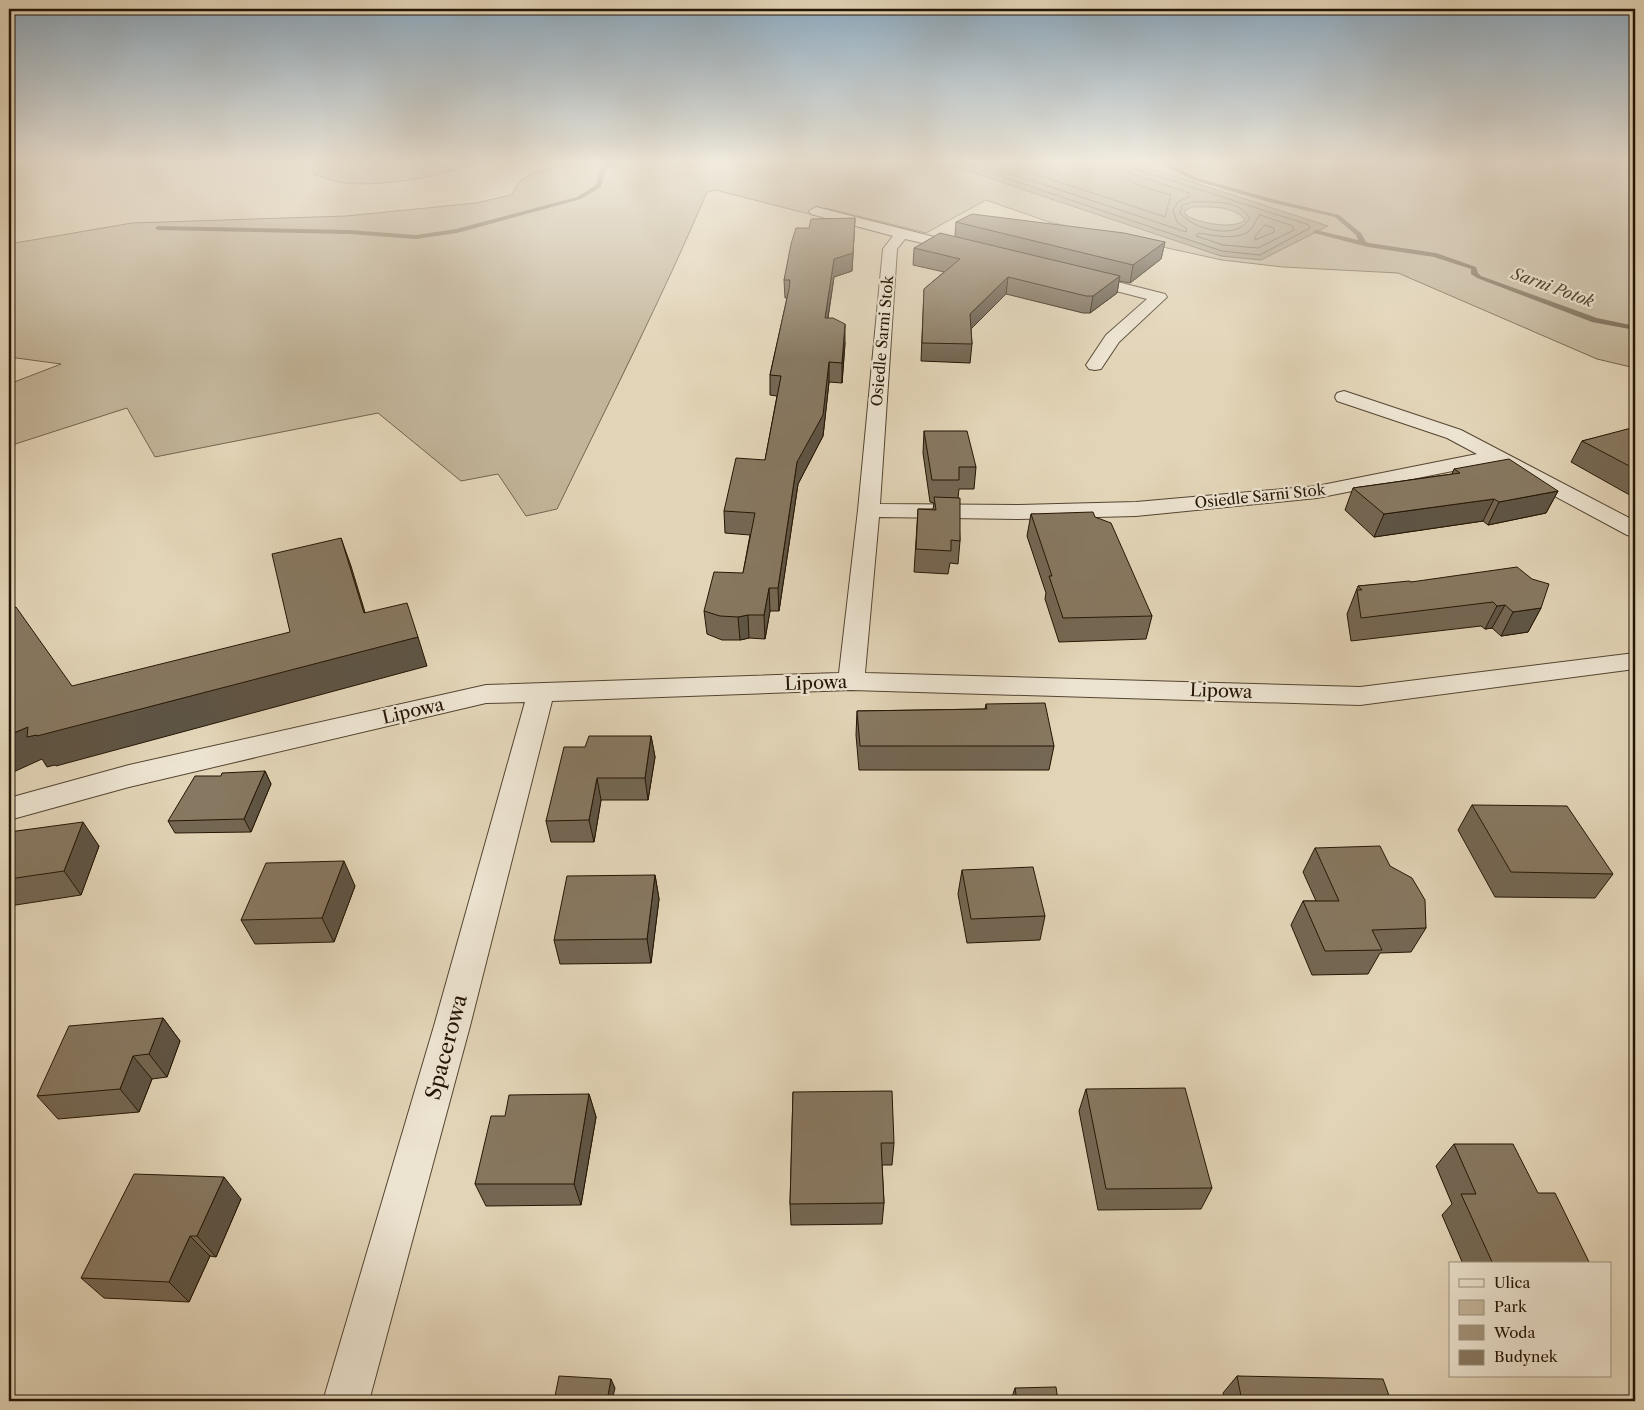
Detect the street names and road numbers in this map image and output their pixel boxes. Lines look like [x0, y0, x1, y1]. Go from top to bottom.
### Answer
street label: Osiedle Sarni Stok [867, 274, 897, 407]
street label: Osiedle Sarni Stok [1194, 480, 1328, 512]
street label: Lipowa [784, 671, 848, 695]
street label: Lipowa [1189, 679, 1253, 703]
street label: Lipowa [380, 693, 447, 729]
street label: Spacerowa [420, 991, 472, 1102]

